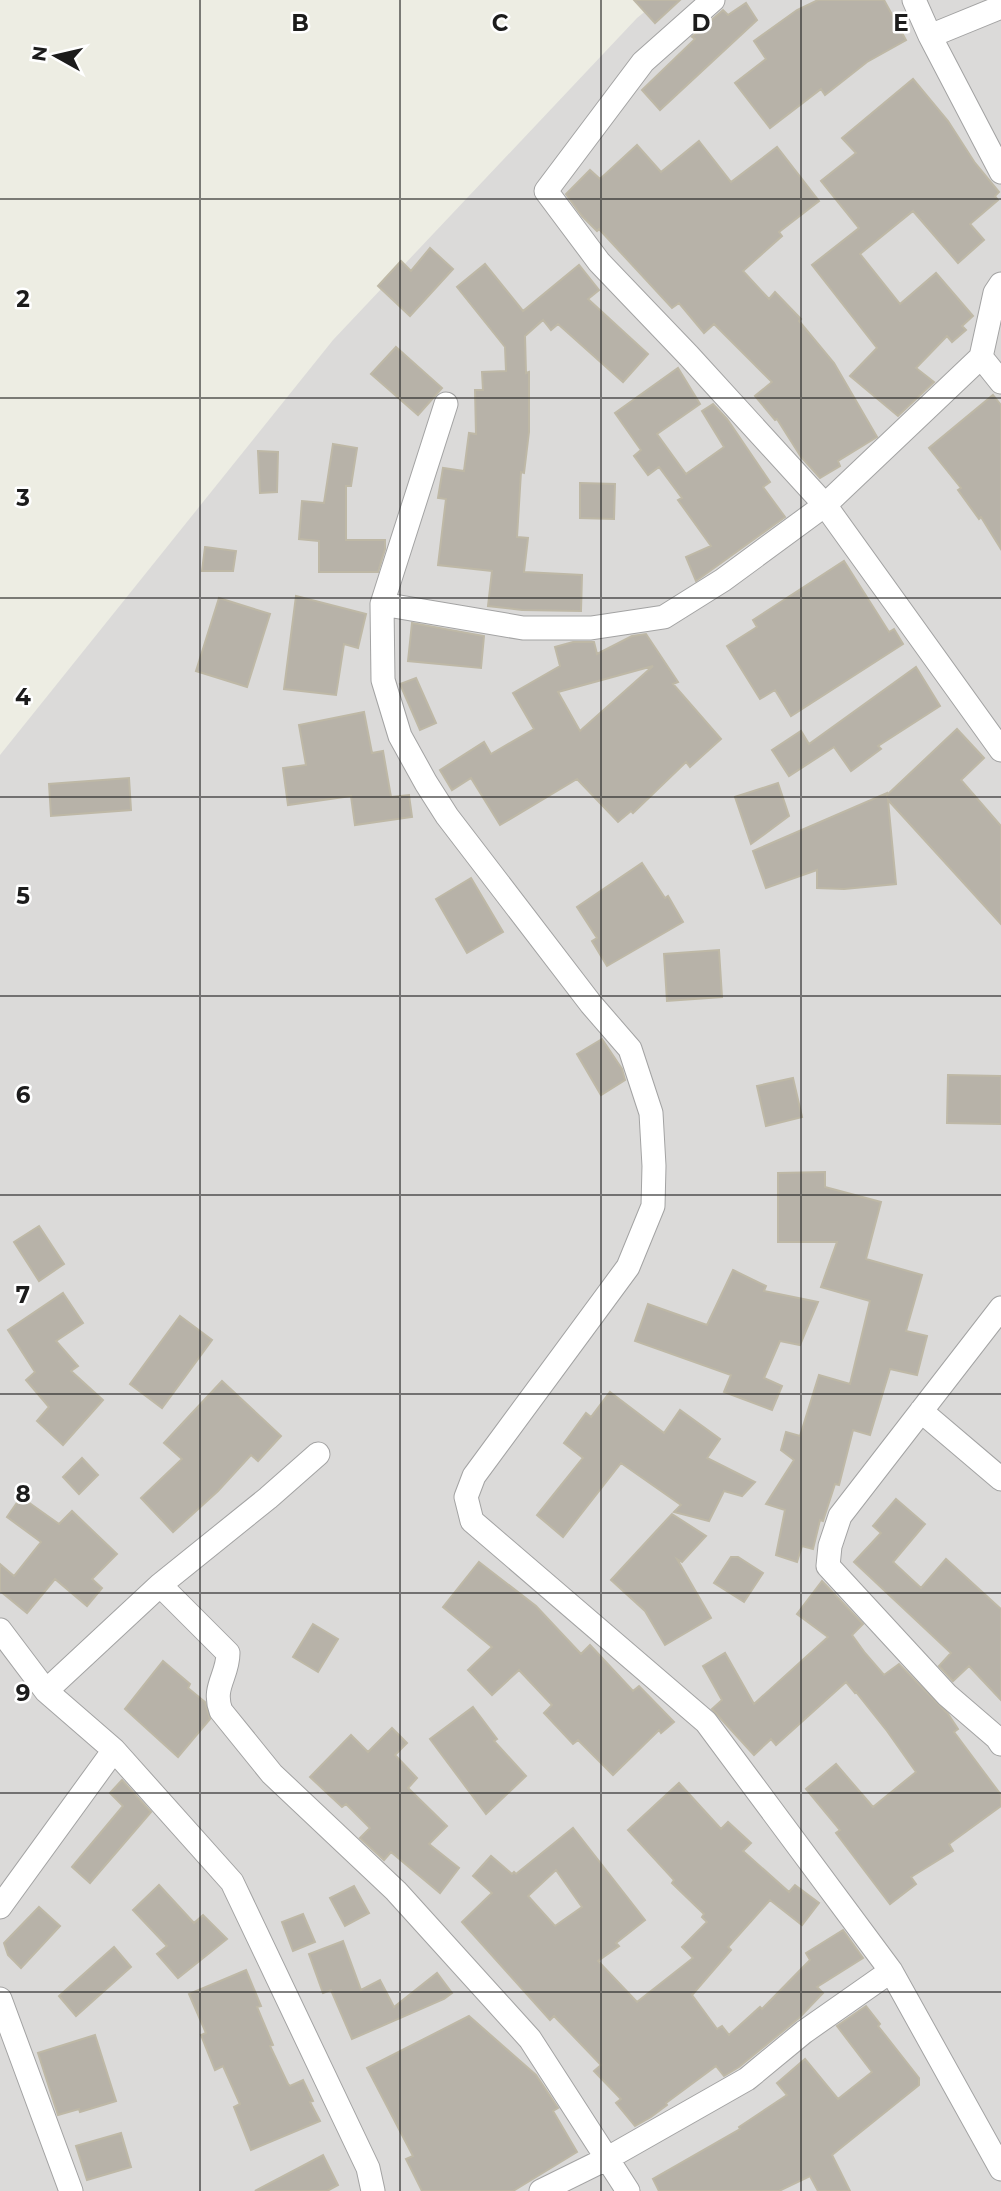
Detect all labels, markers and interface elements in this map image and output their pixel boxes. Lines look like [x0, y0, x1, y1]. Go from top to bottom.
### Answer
text: B [291, 9, 309, 37]
text: C [492, 9, 509, 37]
text: D [692, 9, 711, 37]
text: E [893, 9, 909, 37]
north arrow [21, 21, 91, 91]
text: N [27, 44, 52, 63]
text: 2 [16, 285, 30, 313]
text: 3 [15, 484, 30, 512]
text: 4 [15, 683, 31, 711]
text: 5 [16, 882, 30, 910]
text: 6 [16, 1081, 31, 1109]
text: 7 [16, 1281, 30, 1309]
text: 8 [15, 1480, 31, 1508]
text: 9 [16, 1679, 30, 1707]

